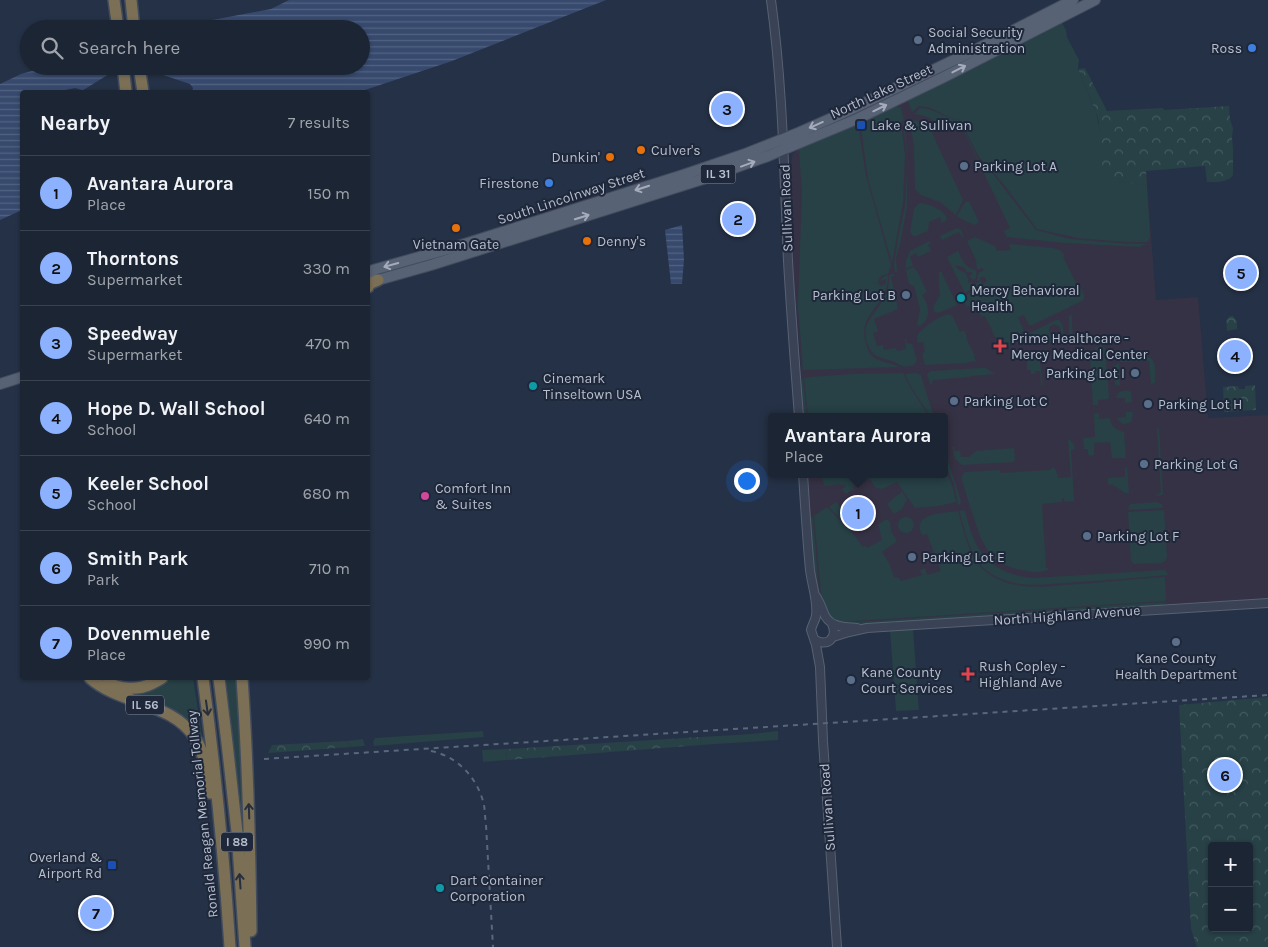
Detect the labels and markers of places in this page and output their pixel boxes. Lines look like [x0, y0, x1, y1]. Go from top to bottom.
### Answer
place label: Social Security Administration [928, 24, 1025, 57]
marker: Social Security Administration [912, 34, 924, 46]
place label: Ross [1211, 40, 1242, 57]
marker: Ross [1246, 42, 1258, 54]
pin: 3 [711, 90, 743, 128]
place label: Lake & Sullivan [871, 117, 972, 134]
marker: Lake & Sullivan [855, 119, 867, 131]
place label: Culver's [651, 142, 701, 159]
marker: Culver's [635, 144, 647, 156]
place label: Dunkin' [551, 149, 600, 166]
marker: Dunkin' [604, 151, 616, 163]
place label: Parking Lot A [974, 158, 1057, 175]
marker: Parking Lot A [958, 160, 970, 172]
place label: Firestone [479, 175, 539, 192]
marker: Firestone [543, 177, 555, 189]
pin: 2 [722, 200, 754, 238]
marker: Vietnam Gate [450, 222, 462, 234]
place label: Denny's [597, 233, 646, 250]
marker: Denny's [581, 235, 593, 247]
place label: Vietnam Gate [413, 236, 499, 253]
pin: 5 [1225, 254, 1257, 292]
place label: Mercy Behavioral Health [971, 282, 1080, 315]
place label: Parking Lot B [812, 287, 896, 304]
marker: Parking Lot B [900, 289, 912, 301]
marker: Mercy Behavioral Health [955, 292, 967, 304]
place label: Prime Healthcare - Mercy Medical Center [1011, 330, 1149, 363]
pin: 4 [1219, 337, 1251, 375]
marker: Prime Healthcare - Mercy Medical Center [993, 339, 1007, 353]
place label: Parking Lot I [1046, 365, 1125, 382]
marker: Parking Lot I [1129, 367, 1141, 379]
place label: Cinemark Tinseltown USA [543, 370, 642, 403]
marker: Cinemark Tinseltown USA [527, 380, 539, 392]
place label: Parking Lot C [964, 393, 1048, 410]
marker: Parking Lot C [948, 395, 960, 407]
place label: Parking Lot H [1158, 396, 1242, 413]
marker: Parking Lot H [1142, 398, 1154, 410]
place label: Parking Lot G [1154, 456, 1238, 473]
marker: Parking Lot G [1138, 458, 1150, 470]
place label: Comfort Inn & Suites [435, 480, 511, 513]
marker: Comfort Inn & Suites [419, 490, 431, 502]
pin: 1 [842, 494, 874, 532]
place label: Parking Lot F [1097, 528, 1179, 545]
marker: Parking Lot F [1081, 530, 1093, 542]
place label: Parking Lot E [922, 549, 1005, 566]
marker: Parking Lot E [906, 551, 918, 563]
marker: Kane County Health Department [1170, 636, 1182, 648]
place label: Kane County Health Department [1115, 650, 1237, 683]
place label: Rush Copley - Highland Ave [979, 658, 1066, 691]
place label: Kane County Court Services [861, 664, 953, 697]
marker: Rush Copley - Highland Ave [961, 667, 975, 681]
marker: Kane County Court Services [845, 674, 857, 686]
pin: 6 [1209, 756, 1241, 794]
place label: Overland & Airport Rd [29, 849, 102, 882]
marker: Overland & Airport Rd [106, 859, 118, 871]
place label: Dart Container Corporation [450, 872, 544, 905]
marker: Dart Container Corporation [434, 882, 446, 894]
pin: 7 [80, 894, 112, 932]

